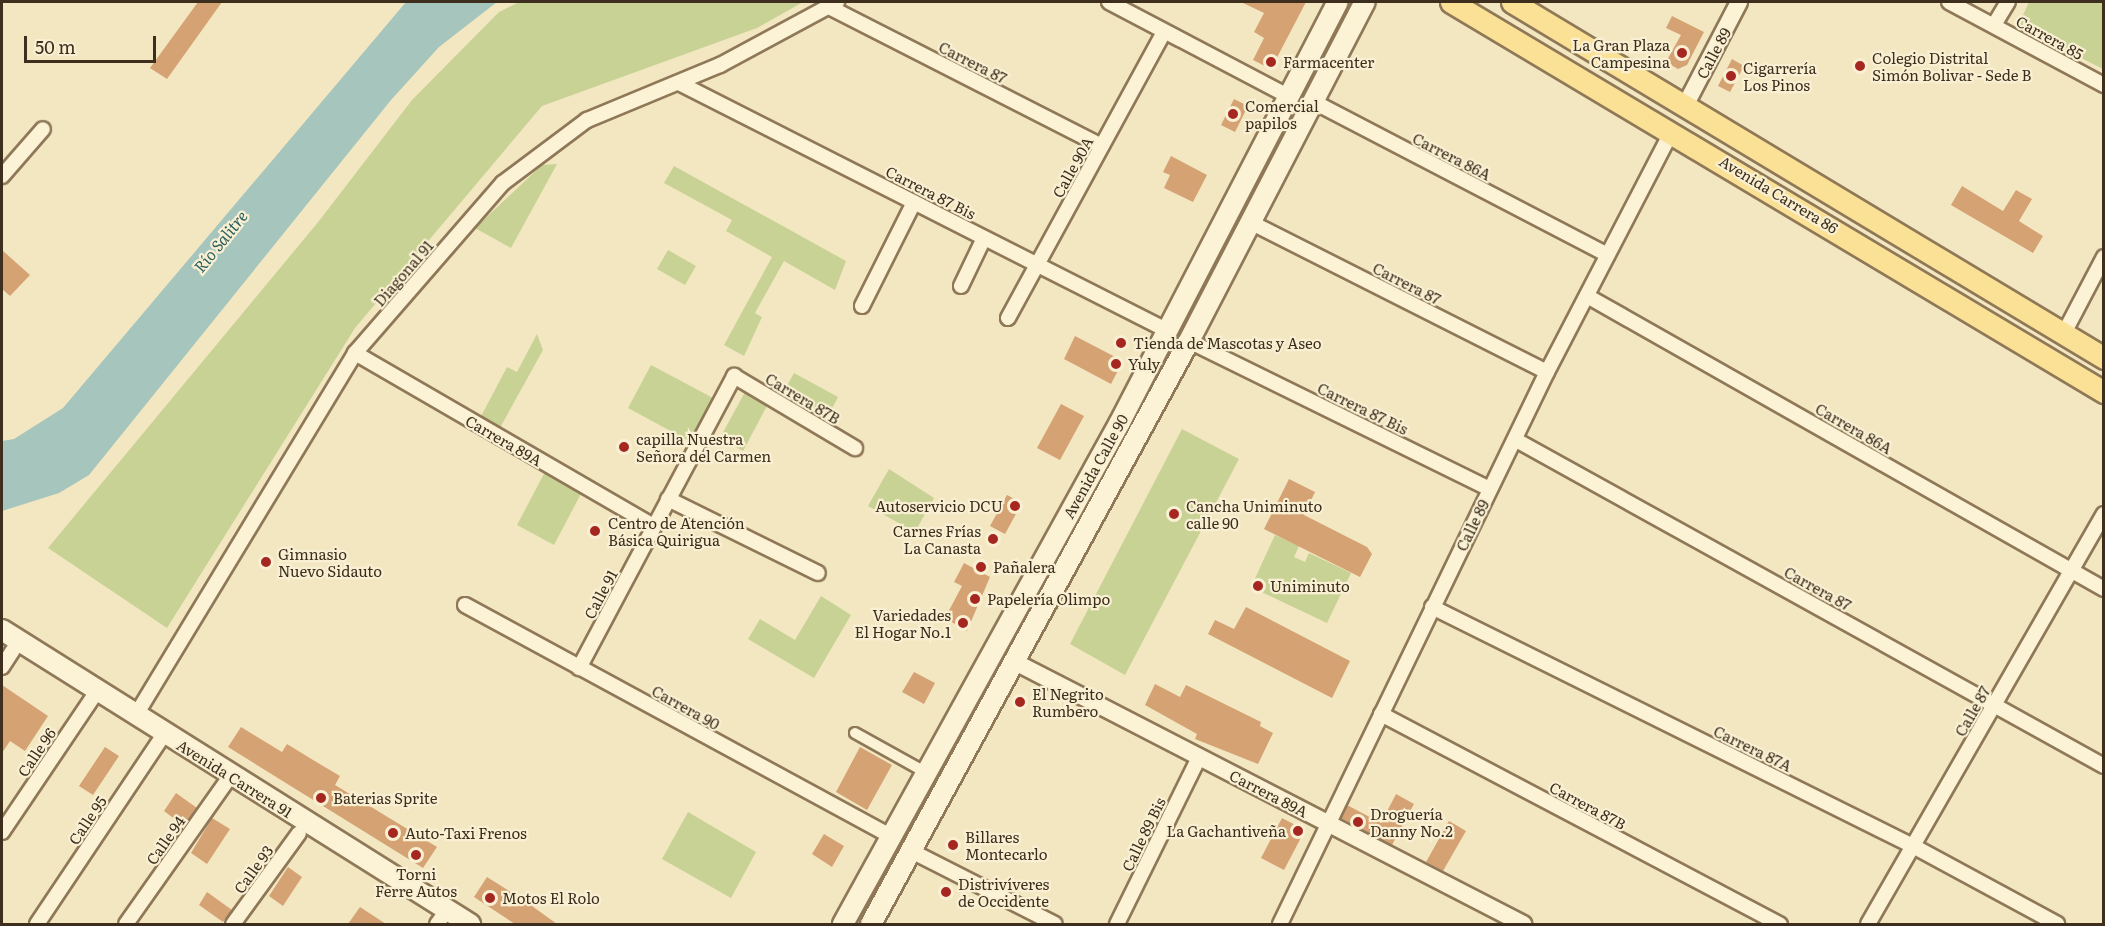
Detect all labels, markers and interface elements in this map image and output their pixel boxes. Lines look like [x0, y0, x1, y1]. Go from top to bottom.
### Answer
street label: Carrera 85 [2013, 11, 2087, 63]
scale bar [27, 24, 159, 62]
street label: Calle 89 [1692, 24, 1734, 82]
text: 50 m [35, 33, 76, 60]
place label: La Gran Plaza Campesina [1573, 35, 1670, 70]
street label: Carrera 87 [936, 37, 1010, 87]
marker: La Gran Plaza Campesina [1675, 46, 1689, 60]
place label: Colegio Distrital Simón Bolivar - Sede B [1872, 48, 2031, 83]
place label: Farmacenter [1283, 53, 1374, 71]
marker: Farmacenter [1264, 55, 1278, 69]
place label: Cigarrería Los Pinos [1743, 58, 1816, 93]
marker: Colegio Distrital Simón Bolivar - Sede B [1853, 59, 1867, 73]
marker: Cigarrería Los Pinos [1724, 69, 1738, 83]
place label: Comercial papilos [1245, 96, 1319, 131]
marker: Comercial papilos [1226, 107, 1240, 121]
street label: Carrera 86A [1410, 129, 1494, 183]
street label: Calle 90A [1048, 133, 1096, 201]
street label: Avenida Carrera 86 [1716, 151, 1842, 237]
street label: Carrera 87 Bis [883, 162, 979, 222]
water label: Río Salitre [189, 206, 251, 276]
street label: Diagonal 91 [370, 236, 436, 310]
street label: Carrera 87 [1370, 258, 1444, 308]
place label: Tienda de Mascotas y Aseo [1133, 334, 1322, 352]
marker: Tienda de Mascotas y Aseo [1114, 336, 1128, 350]
place label: Yuly [1128, 355, 1160, 373]
marker: Yuly [1109, 357, 1123, 371]
street label: Carrera 87B [762, 369, 844, 427]
street label: Carrera 87 Bis [1315, 378, 1411, 438]
street label: Carrera 86A [1812, 399, 1896, 457]
street label: Carrera 89A [463, 411, 545, 469]
street label: Avenida Calle 90 [1059, 411, 1131, 521]
place label: capilla Nuestra Señora del Carmen [636, 429, 771, 464]
marker: capilla Nuestra Señora del Carmen [617, 440, 631, 454]
place label: Cancha Uniminuto calle 90 [1186, 496, 1322, 531]
street label: Calle 89 [1452, 496, 1492, 554]
place label: Autoservicio DCU [875, 497, 1003, 515]
marker: Autoservicio DCU [1008, 499, 1022, 513]
marker: Cancha Uniminuto calle 90 [1167, 507, 1181, 521]
place label: Centro de Atención Básica Quirigua [608, 513, 745, 548]
place label: Carnes Frías La Canasta [893, 521, 981, 556]
marker: Centro de Atención Básica Quirigua [586, 522, 604, 540]
marker: Carnes Frías La Canasta [986, 532, 1000, 546]
place label: Gimnasio Nuevo Sidauto [278, 544, 382, 579]
marker: Gimnasio Nuevo Sidauto [259, 555, 273, 569]
place label: Pañalera [993, 558, 1056, 576]
marker: Pañalera [974, 560, 988, 574]
street label: Carrera 87 [1781, 562, 1855, 614]
street label: Calle 91 [580, 566, 620, 622]
place label: Uniminuto [1270, 577, 1350, 595]
marker: Uniminuto [1251, 579, 1265, 593]
place label: Papelería Olimpo [987, 590, 1110, 608]
marker: Papelería Olimpo [968, 592, 982, 606]
place label: Variedades El Hogar No.1 [855, 605, 951, 640]
marker: Variedades El Hogar No.1 [956, 616, 970, 630]
street label: Carrera 90 [649, 681, 723, 733]
street label: Calle 87 [1950, 683, 1994, 739]
place label: El Negrito Rumbero [1032, 684, 1104, 719]
marker: El Negrito Rumbero [1013, 695, 1027, 709]
street label: Carrera 87A [1711, 721, 1795, 775]
street label: Calle 96 [13, 724, 59, 780]
street label: Avenida Carrera 91 [174, 735, 296, 821]
street label: Carrera 89A [1227, 766, 1311, 820]
street label: Carrera 87B [1547, 777, 1629, 833]
place label: Baterias Sprite [333, 789, 437, 807]
marker: Baterias Sprite [314, 791, 328, 805]
street label: Calle 95 [64, 792, 110, 848]
street label: Calle 89 Bis [1117, 794, 1169, 874]
place label: Droguería Danny No.2 [1370, 804, 1453, 839]
street label: Calle 94 [142, 812, 188, 868]
marker: Droguería Danny No.2 [1351, 815, 1365, 829]
place label: La Gachantiveña [1167, 822, 1286, 840]
place label: Auto-Taxi Frenos [405, 824, 527, 842]
marker: La Gachantiveña [1291, 824, 1305, 838]
marker: Auto-Taxi Frenos [386, 826, 400, 840]
place label: Billares Montecarlo [965, 827, 1048, 862]
marker: Billares Montecarlo [946, 838, 960, 852]
street label: Calle 93 [230, 841, 276, 897]
marker: Torni Ferre Autos [409, 848, 423, 862]
place label: Torni Ferre Autos [375, 864, 457, 899]
place label: Distrivíveres de Occidente [958, 874, 1049, 909]
marker: Distrivíveres de Occidente [939, 885, 953, 899]
place label: Motos El Rolo [502, 889, 600, 907]
marker: Motos El Rolo [483, 891, 497, 905]

